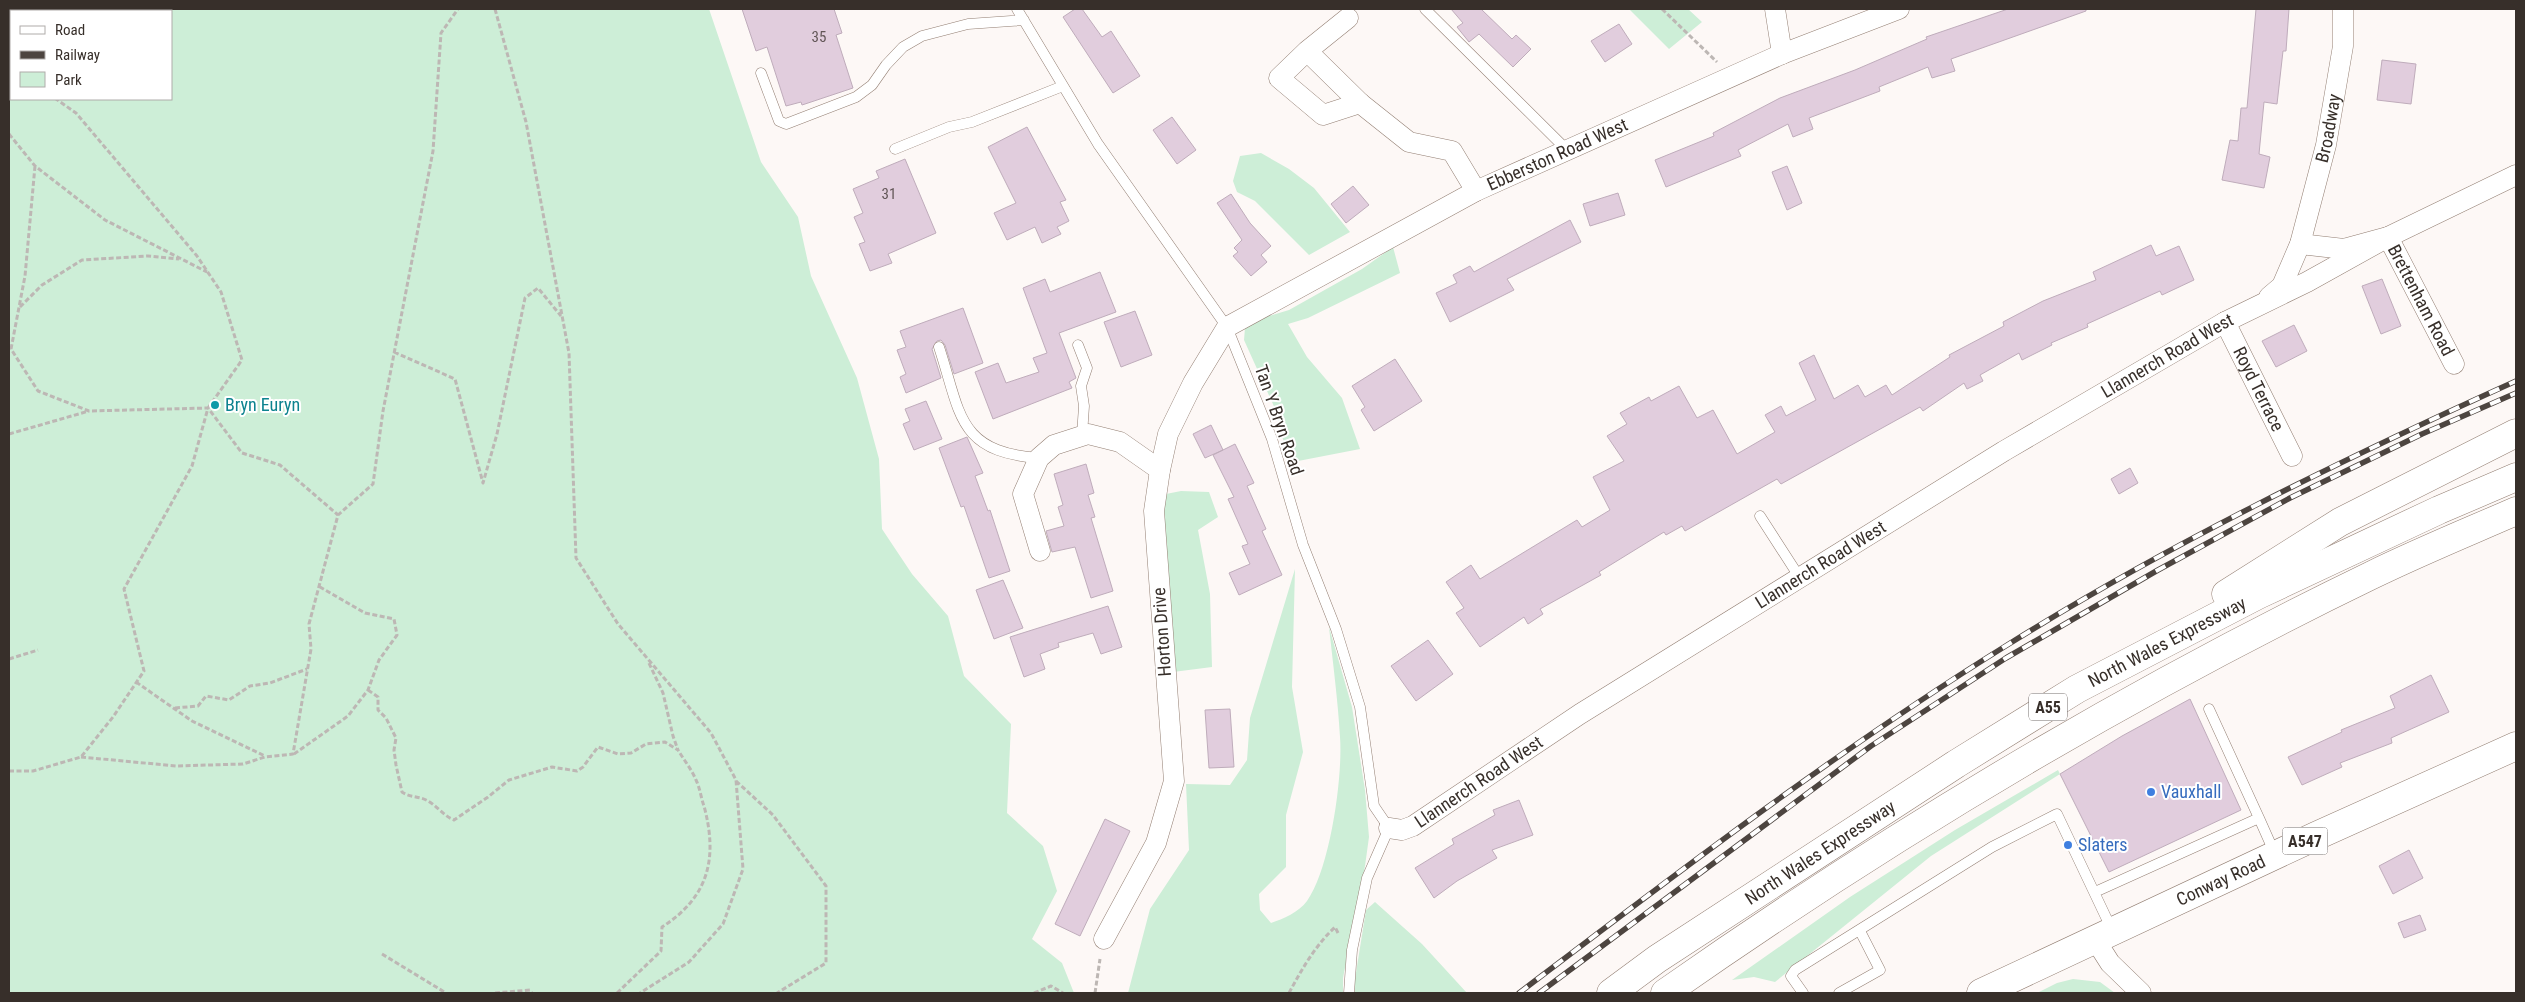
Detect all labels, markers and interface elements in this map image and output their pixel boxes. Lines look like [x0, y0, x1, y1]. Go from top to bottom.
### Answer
legend [10, 10, 172, 100]
text: Road [55, 21, 85, 39]
house number: 35 [812, 28, 826, 46]
text: Railway [55, 46, 100, 64]
text: Park [55, 71, 82, 89]
street label: Broadway [2311, 92, 2345, 165]
street label: Ebberston Road West [1484, 114, 1631, 195]
house number: 31 [882, 185, 896, 203]
street label: Brettenham Road [2384, 241, 2459, 359]
street label: Llannerch Road West [2097, 309, 2237, 402]
street label: Royd Terrace [2229, 343, 2289, 434]
street label: Tan Y Bryn Road [1251, 362, 1308, 478]
place label: Bryn Euryn [225, 394, 300, 415]
marker: Bryn Euryn [209, 399, 221, 411]
street label: Llannerch Road West [1751, 516, 1889, 613]
street label: Horton Drive [1148, 587, 1175, 677]
street label: North Wales Expressway [2084, 592, 2250, 691]
road number: A55 [2029, 694, 2067, 720]
street label: Llannerch Road West [1411, 731, 1546, 832]
place label: Vauxhall [2161, 781, 2222, 802]
marker: Vauxhall [2145, 786, 2157, 798]
street label: North Wales Expressway [1741, 795, 1899, 909]
road number: A547 [2282, 828, 2328, 854]
place label: Slaters [2078, 834, 2128, 855]
marker: Slaters [2062, 839, 2074, 851]
street label: Conway Road [2173, 850, 2269, 910]

